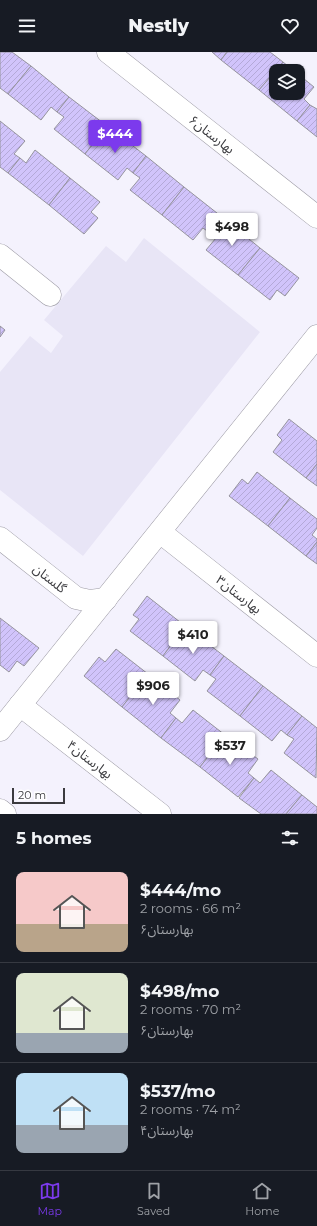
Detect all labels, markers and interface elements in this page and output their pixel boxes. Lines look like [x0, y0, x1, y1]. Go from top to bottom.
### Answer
icon: menu [16, 15, 38, 37]
text: Nestly [128, 15, 189, 37]
icon: heart [279, 15, 301, 37]
map controls [269, 64, 305, 100]
button: layers [269, 64, 305, 100]
street label: بهارستان۶ [185, 111, 238, 158]
pin: $444 [91, 120, 139, 154]
text: $444 [97, 125, 133, 141]
pin: $498 [208, 213, 256, 247]
text: $498 [215, 218, 249, 234]
street label: گلستان [30, 560, 70, 597]
street label: بهارستان۳ [212, 571, 265, 618]
pin: $410 [169, 621, 217, 655]
text: $410 [178, 626, 208, 642]
pin: $906 [129, 672, 177, 706]
text: $906 [136, 677, 170, 693]
pin: $537 [206, 732, 254, 766]
street label: بهارستان۴ [63, 736, 116, 783]
text: $537 [214, 737, 246, 753]
scale bar [12, 786, 65, 805]
text: 20 m [18, 788, 46, 802]
icon: filters [279, 827, 301, 849]
text: 5 homes [16, 828, 92, 848]
text: $444/mo [140, 880, 221, 900]
icon: home [48, 888, 96, 936]
text: 2 rooms · 66 m² [140, 900, 241, 916]
text: بهارستان۶ [140, 921, 193, 937]
text: $498/mo [140, 981, 219, 1001]
icon: home [48, 989, 96, 1037]
text: 2 rooms · 70 m² [140, 1001, 241, 1017]
text: بهارستان۶ [140, 1022, 193, 1038]
text: $537/mo [140, 1081, 215, 1101]
icon: home [48, 1089, 96, 1137]
text: 2 rooms · 74 m² [140, 1101, 241, 1117]
text: بهارستان۴ [140, 1122, 193, 1138]
tab: Map [38, 1180, 62, 1218]
tab: Saved [137, 1180, 170, 1218]
tab: Home [245, 1180, 279, 1218]

